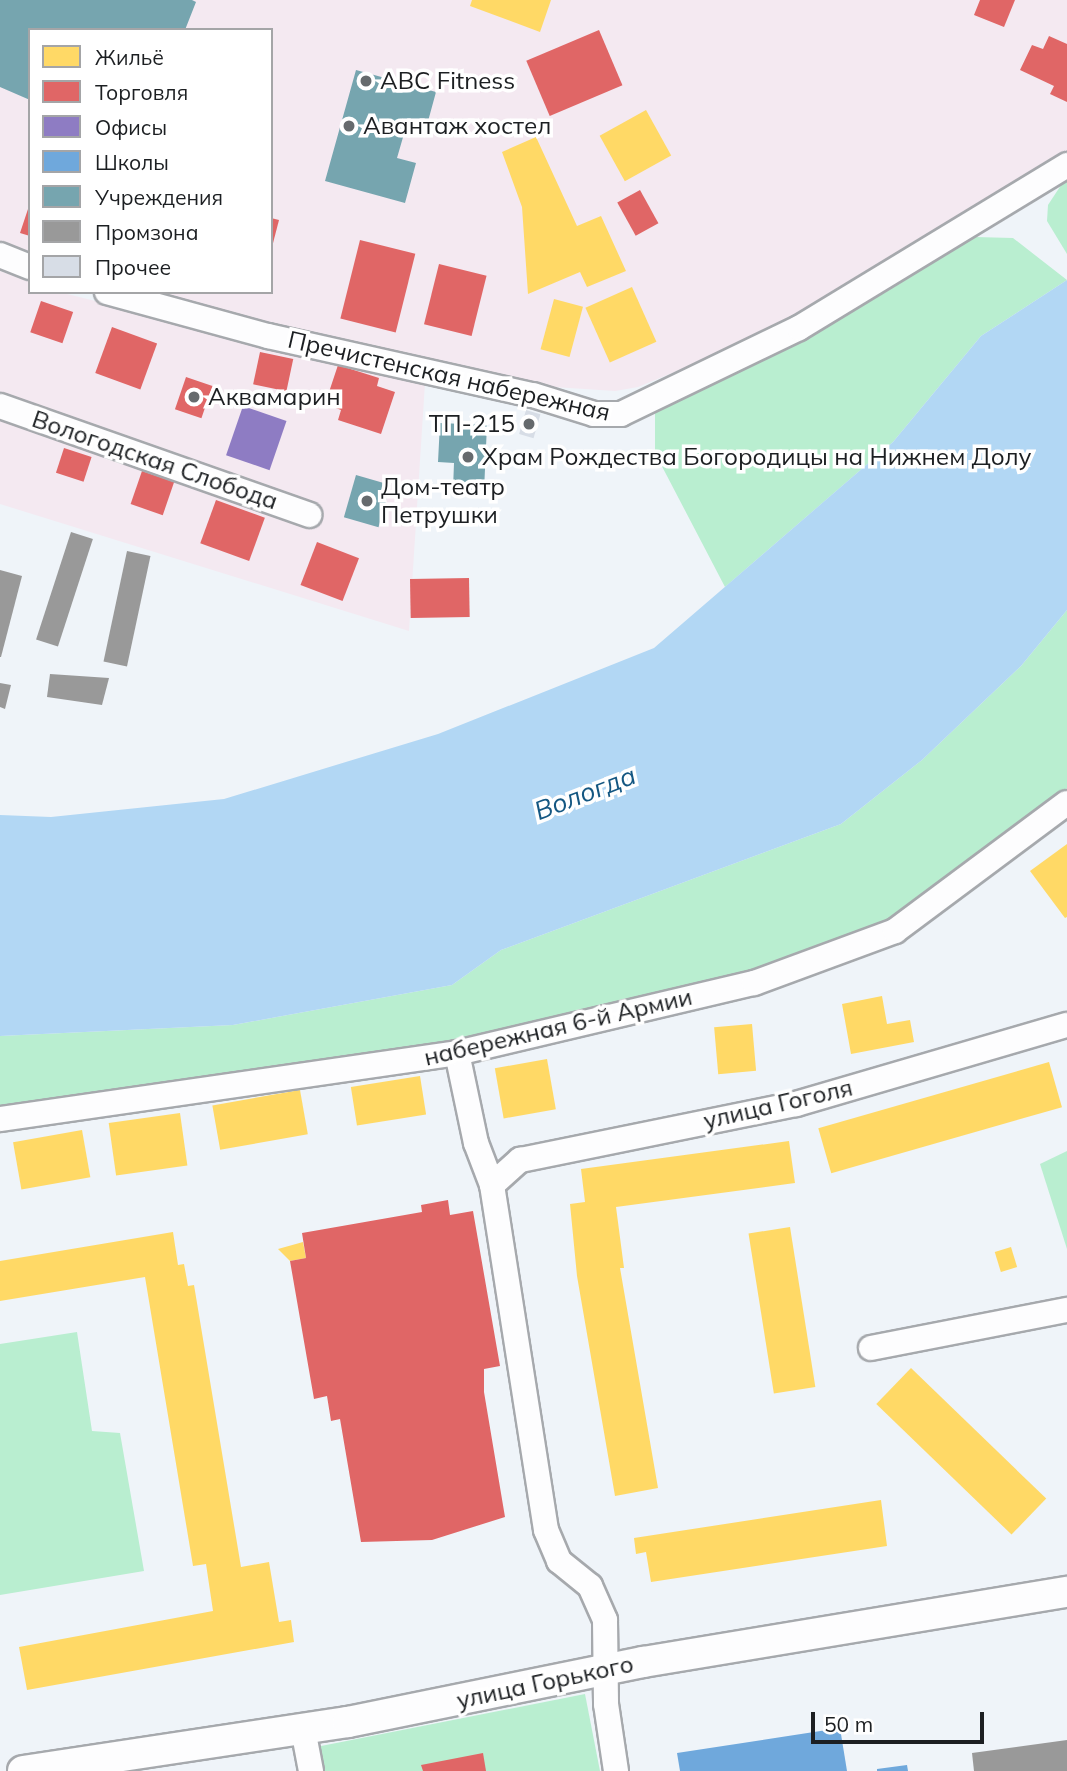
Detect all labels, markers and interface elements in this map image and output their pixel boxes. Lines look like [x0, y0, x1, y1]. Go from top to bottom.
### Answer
legend [28, 28, 273, 294]
text: Жильё [95, 44, 164, 70]
place label: ABC Fitness [380, 67, 515, 95]
marker: ABC Fitness [358, 73, 374, 89]
text: Торговля [95, 79, 188, 105]
place label: Авантаж хостел [363, 112, 551, 140]
text: Офисы [95, 114, 167, 140]
marker: Авантаж хостел [341, 118, 357, 134]
text: Школы [95, 149, 169, 175]
text: Учреждения [95, 184, 223, 210]
text: Промзона [95, 219, 198, 245]
text: Прочее [95, 254, 171, 280]
street label: Пречистенская набережная [285, 325, 613, 427]
place label: Аквамарин [208, 383, 341, 411]
marker: Аквамарин [186, 389, 202, 405]
street label: Вологодская Слобода [28, 404, 282, 516]
place label: ТП-215 [429, 410, 515, 438]
marker: ТП-215 [521, 416, 537, 432]
place label: Храм Рождества Богородицы на Нижнем Долу [482, 443, 1032, 471]
marker: Храм Рождества Богородицы на Нижнем Долу [460, 449, 476, 465]
place label: Дом-театр Петрушки [381, 473, 505, 529]
marker: Дом-театр Петрушки [359, 493, 375, 509]
water label: Вологда [530, 759, 640, 827]
street label: набережная 6-й Армии [421, 982, 695, 1072]
street label: улица Гоголя [701, 1073, 855, 1135]
street label: улица Горького [454, 1649, 636, 1715]
scale bar [815, 1698, 988, 1742]
text: 50 m [824, 1711, 873, 1737]

